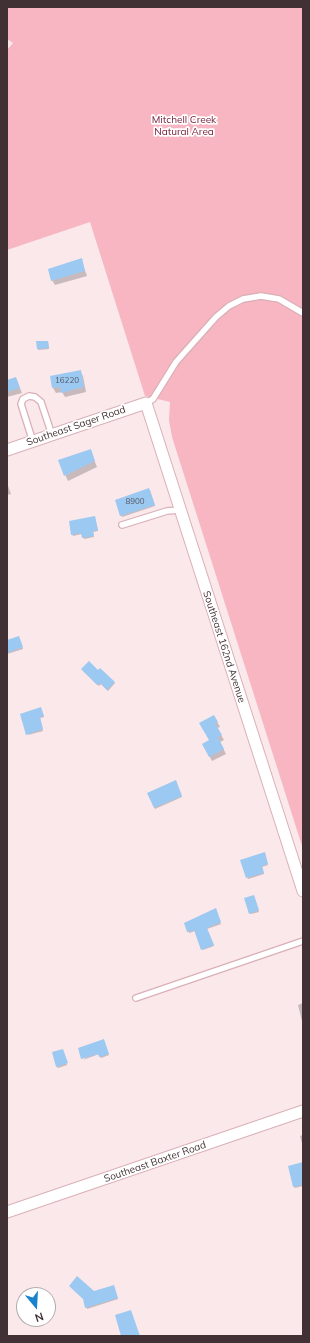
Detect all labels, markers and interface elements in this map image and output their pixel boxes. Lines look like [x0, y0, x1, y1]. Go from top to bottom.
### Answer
park label: Mitchell Creek Natural Area [152, 114, 216, 138]
house number: 16220 [55, 376, 79, 386]
street label: Southeast Sager Road [25, 403, 127, 449]
house number: 8900 [125, 497, 145, 507]
street label: Southeast 162nd Avenue [200, 590, 248, 704]
street label: Southeast Baxter Road [102, 1139, 208, 1185]
north arrow [16, 1287, 56, 1327]
text: N [33, 1310, 46, 1325]

